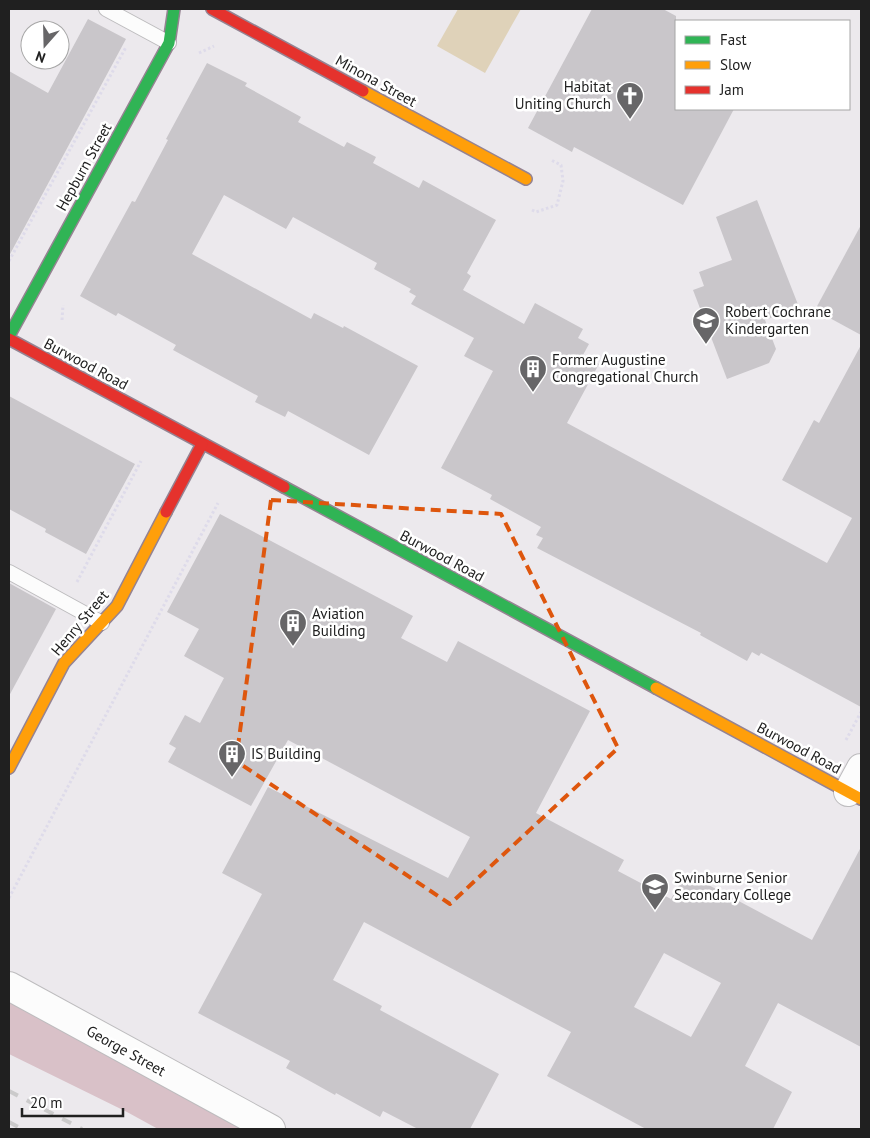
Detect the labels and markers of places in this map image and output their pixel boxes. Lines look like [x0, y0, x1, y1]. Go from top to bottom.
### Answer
place label: Habitat Uniting Church [515, 77, 611, 113]
church icon: Habitat Uniting Church [615, 81, 645, 120]
place label: Robert Cochrane Kindergarten [725, 302, 831, 338]
school or university icon: Robert Cochrane Kindergarten [691, 306, 721, 345]
place label: Former Augustine Congregational Church [552, 350, 699, 386]
building icon: Former Augustine Congregational Church [518, 354, 548, 393]
place label: Aviation Building [312, 604, 366, 640]
building icon: Aviation Building [278, 608, 308, 647]
building icon: IS Building [217, 739, 247, 778]
place label: IS Building [251, 744, 321, 763]
place label: Swinburne Senior Secondary College [674, 868, 791, 904]
school or university icon: Swinburne Senior Secondary College [640, 872, 670, 911]

